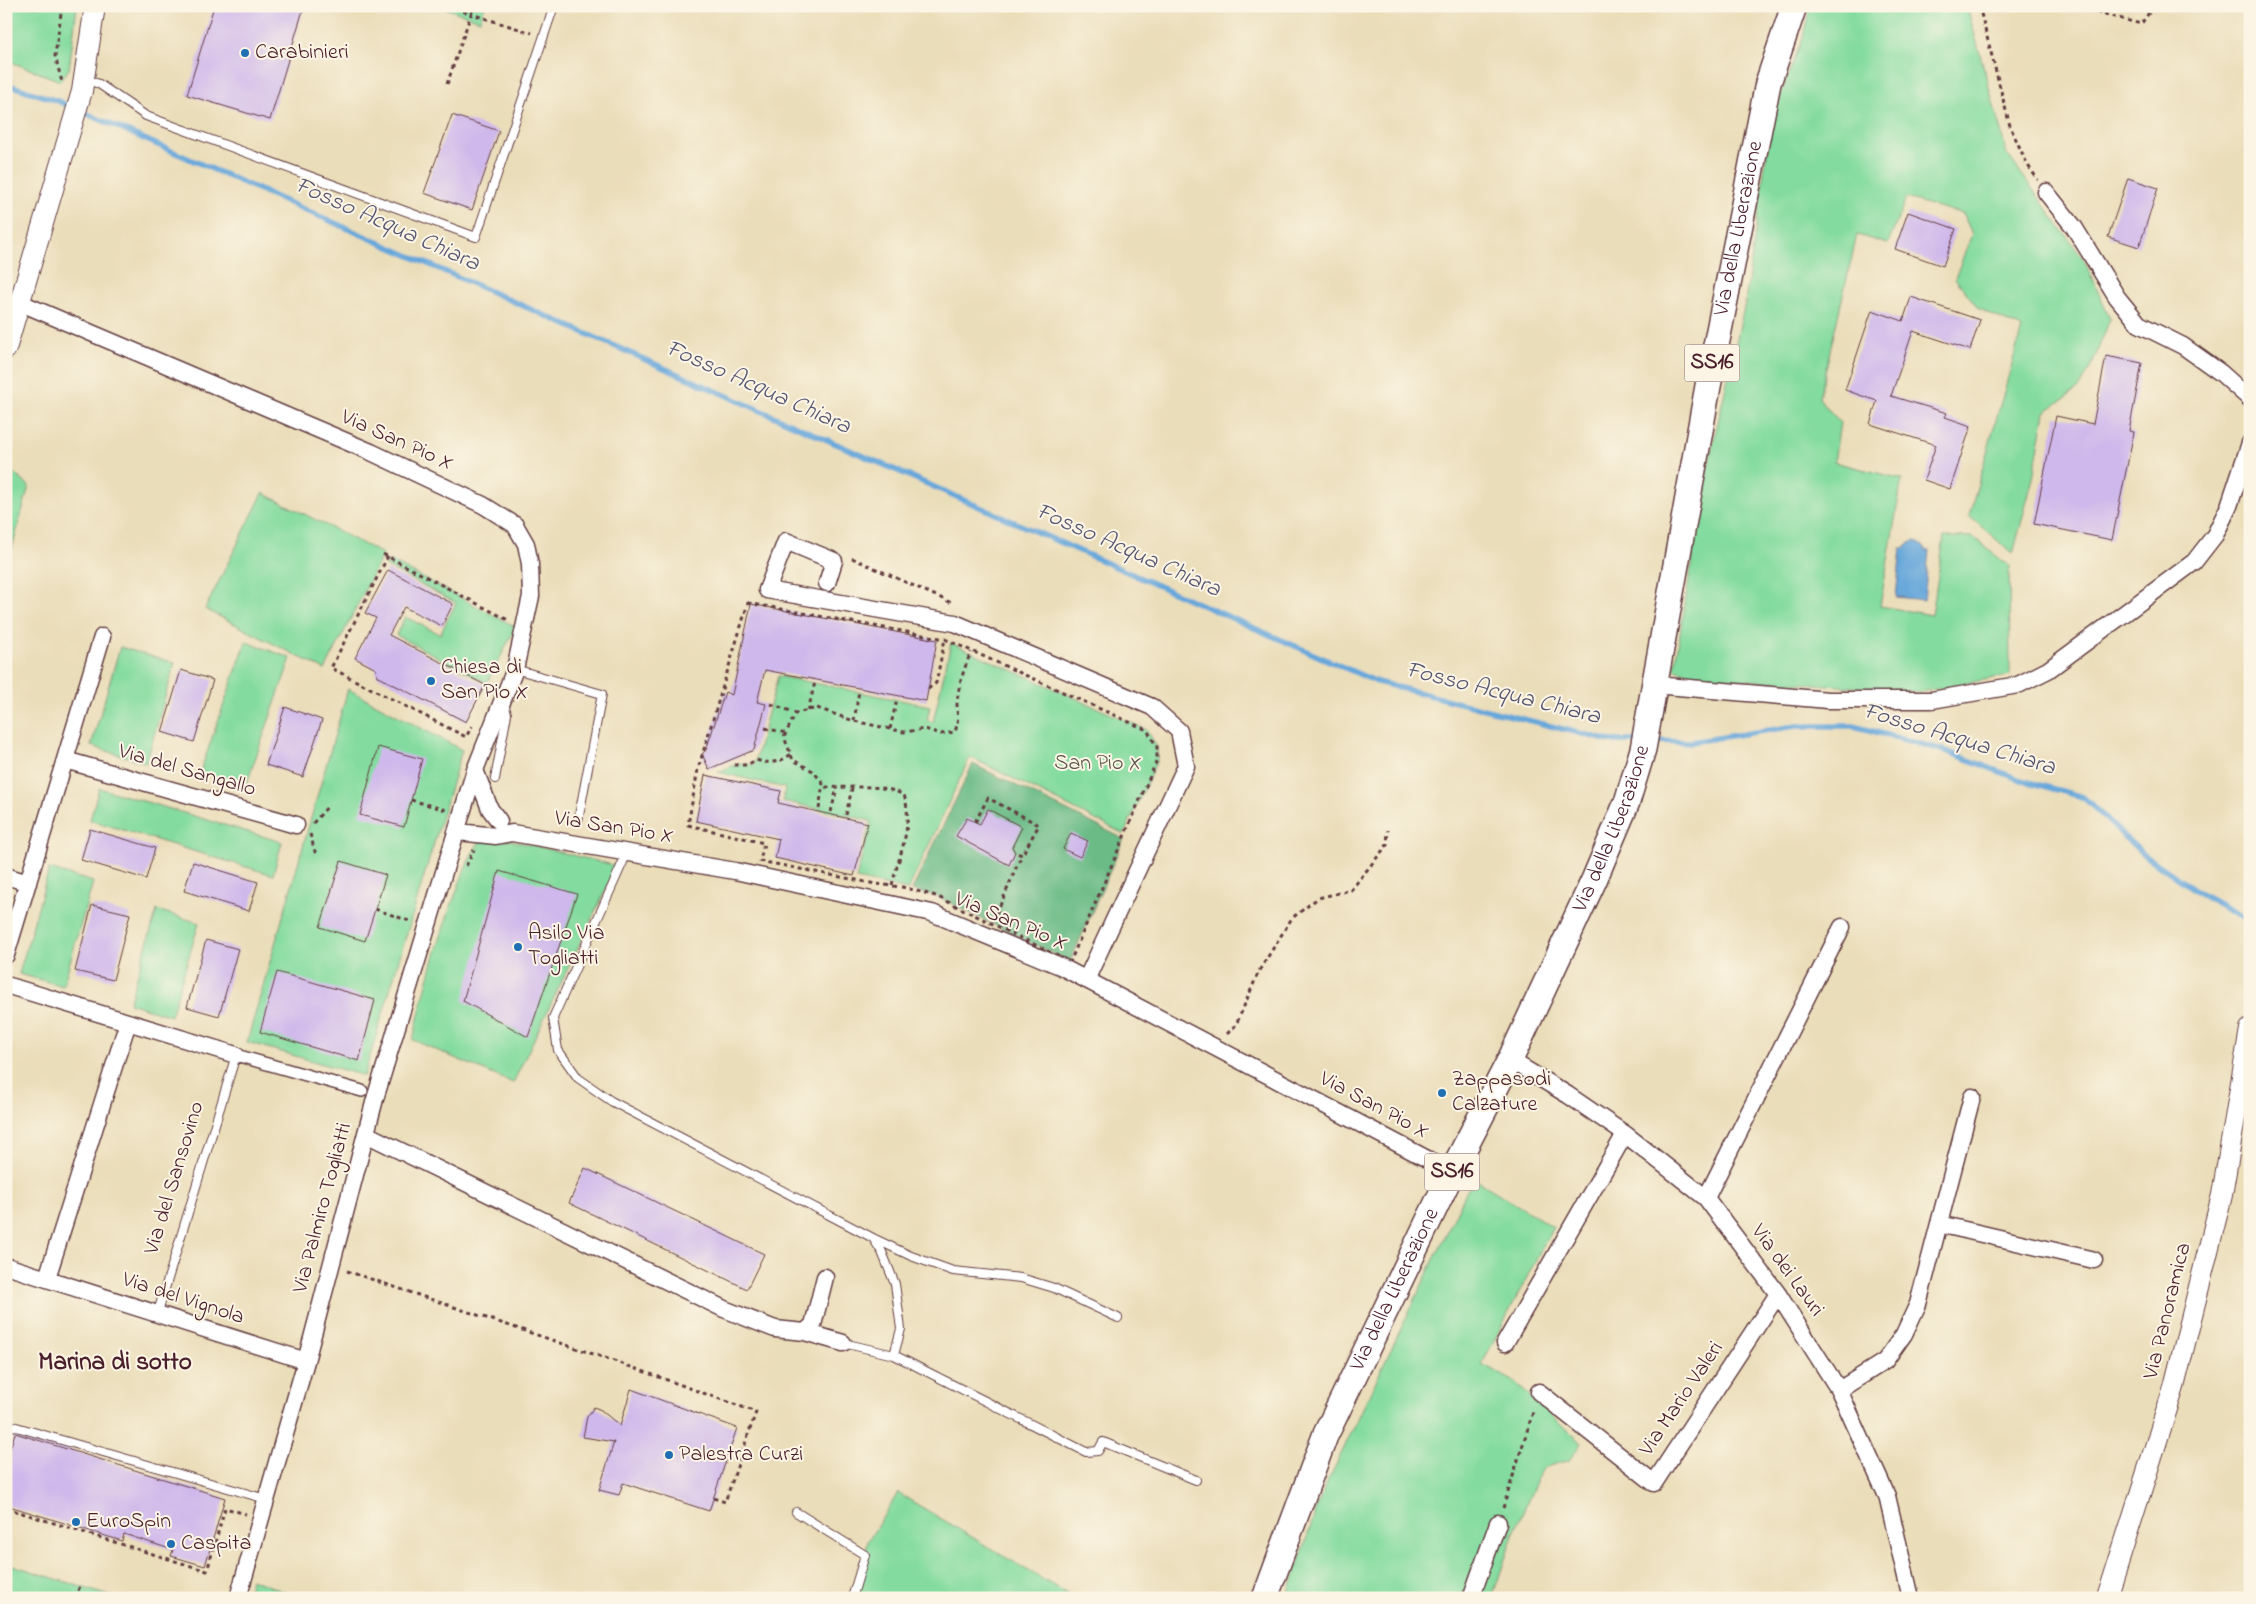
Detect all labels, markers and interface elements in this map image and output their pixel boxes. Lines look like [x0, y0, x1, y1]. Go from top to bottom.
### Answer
place label: Carabinieri [255, 37, 349, 69]
marker: Carabinieri [239, 47, 251, 59]
street label: Via della Liberazione [1706, 138, 1772, 320]
water label: Fosso Acqua Chiara [289, 169, 486, 282]
water label: Fosso Acqua Chiara [660, 332, 857, 445]
road number: SS16 [1684, 344, 1740, 382]
street label: Via San Pio X [335, 402, 459, 480]
water label: Fosso Acqua Chiara [1030, 495, 1227, 608]
place label: Chiesa di San Pio X [441, 652, 529, 709]
water label: Fosso Acqua Chiara [1402, 653, 1605, 735]
marker: Chiesa di San Pio X [425, 675, 437, 687]
water label: Fosso Acqua Chiara [1859, 694, 2060, 786]
street label: Via del Sangallo [113, 736, 260, 807]
street label: Via della Liberazione [1565, 741, 1659, 919]
park label: San Pio X [1054, 748, 1142, 780]
street label: Via San Pio X [551, 803, 676, 853]
street label: Via San Pio X [949, 883, 1073, 960]
place label: Asilo Via Togliatti [528, 918, 605, 976]
marker: Asilo Via Togliatti [512, 941, 524, 953]
street label: Via San Pio X [1313, 1063, 1435, 1148]
place label: Zappasodi Calzature [1452, 1064, 1551, 1121]
marker: Zappasodi Calzature [1436, 1087, 1448, 1099]
street label: Via del Sansovino [136, 1098, 213, 1259]
street label: Via Palmiro Togliatti [285, 1119, 362, 1298]
road number: SS16 [1424, 1154, 1480, 1190]
street label: Via della Liberazione [1342, 1203, 1448, 1378]
street label: Via dei Lauri [1742, 1217, 1832, 1324]
street label: Via Panoramica [2135, 1239, 2200, 1384]
street label: Via del Vignola [117, 1264, 248, 1335]
street label: Via Mario Valeri [1631, 1335, 1732, 1464]
district label: Marina di sotto [38, 1345, 192, 1381]
place label: Palestra Curzi [679, 1439, 803, 1471]
marker: Palestra Curzi [663, 1449, 675, 1461]
place label: EuroSpin [86, 1506, 171, 1538]
marker: EuroSpin [70, 1516, 82, 1528]
place label: Caspita [181, 1528, 251, 1560]
marker: Caspita [165, 1538, 177, 1550]

